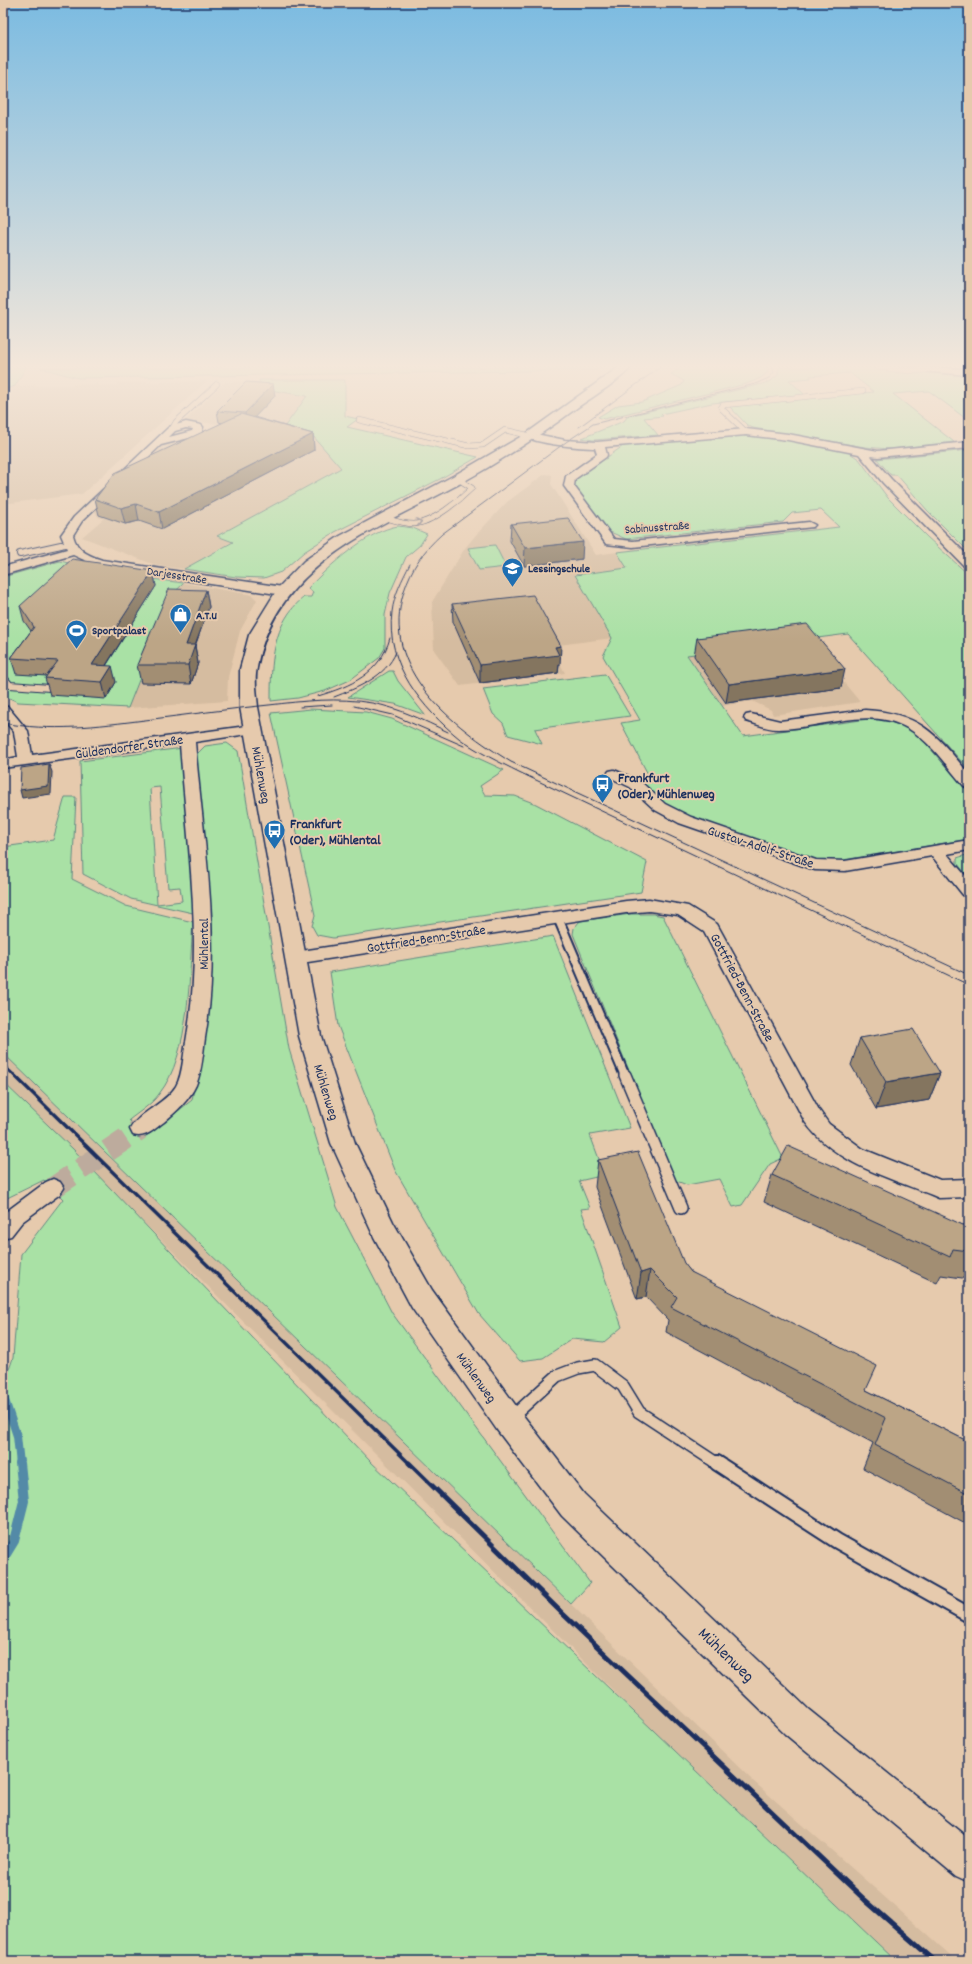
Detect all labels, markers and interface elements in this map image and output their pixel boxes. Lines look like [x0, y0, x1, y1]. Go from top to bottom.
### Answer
one-way arrow [415, 518, 422, 526]
street label: Sabinusstraße [624, 518, 690, 539]
school or university icon: Lessingschule [499, 555, 525, 588]
place label: Lessingschule [528, 561, 591, 578]
street label: Darjesstraße [146, 563, 208, 590]
shop icon: A.T.U [167, 602, 193, 635]
place label: A.T.U [196, 608, 217, 625]
sports icon: Sportpalast [64, 617, 90, 650]
place label: Sportpalast [92, 623, 147, 640]
street label: Güldendorfer Straße [74, 730, 185, 765]
street label: Mühlenweg [245, 745, 275, 806]
place label: Frankfurt (Oder), Mühlenweg [618, 769, 715, 805]
bus stop icon: Frankfurt (Oder), Mühlenweg [590, 772, 616, 805]
place label: Frankfurt (Oder), Mühlental [290, 815, 381, 851]
bus stop icon: Frankfurt (Oder), Mühlental [262, 818, 288, 851]
street label: Gustav-Adolf-Straße [705, 821, 816, 875]
street label: Mühlental [195, 918, 215, 970]
street label: Gottfried-Benn-Straße [365, 921, 487, 959]
street label: Gottfried-Benn-Straße [704, 930, 778, 1046]
street label: Mühlenweg [307, 1062, 343, 1123]
street label: Mühlenweg [450, 1349, 500, 1407]
street label: Mühlenweg [691, 1623, 759, 1689]

